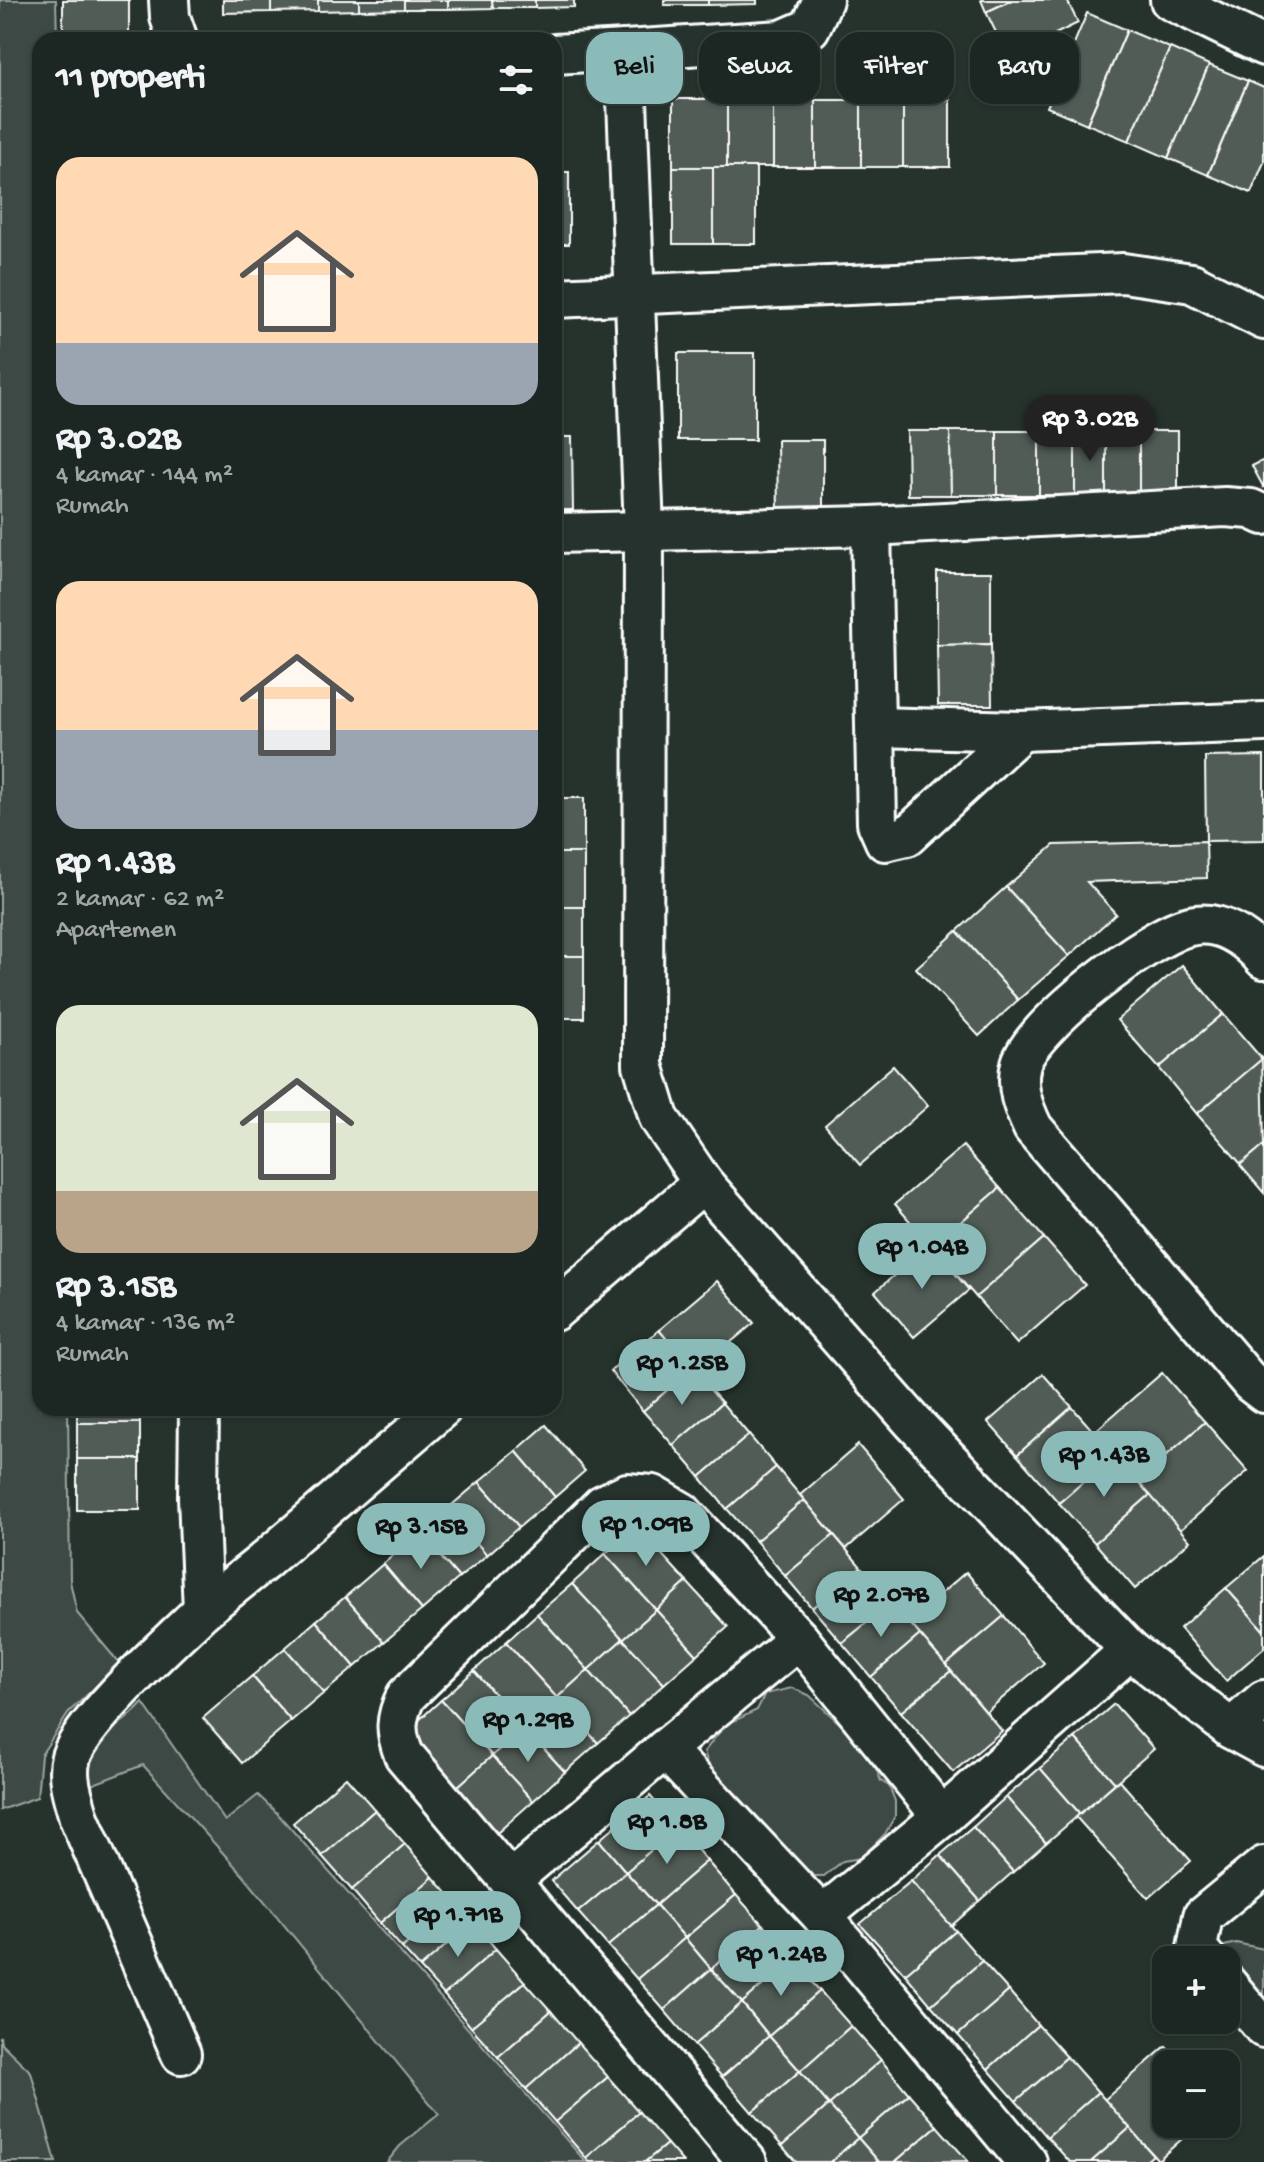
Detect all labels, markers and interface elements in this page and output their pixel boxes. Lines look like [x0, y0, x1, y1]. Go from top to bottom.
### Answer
chip: Beli [586, 32, 683, 104]
chip: Sewa [699, 32, 820, 104]
chip: Filter [836, 32, 954, 104]
chip: Baru [970, 32, 1079, 104]
icon: filters [494, 58, 538, 102]
text: 11 properti [56, 60, 206, 100]
icon: home [225, 209, 369, 353]
pin: Rp 3.02B [1007, 395, 1173, 463]
text: Rp 3.02B [1042, 405, 1138, 436]
text: Rp 3.02B [56, 421, 180, 461]
text: 4 kamar · 144 m² [56, 461, 233, 492]
text: Rumah [56, 492, 129, 523]
icon: home [225, 633, 369, 777]
text: Rp 1.43B [56, 845, 174, 885]
text: 2 kamar · 62 m² [56, 885, 224, 916]
text: Apartemen [56, 916, 176, 947]
icon: home [225, 1057, 369, 1201]
pin: Rp 1.04B [839, 1223, 1005, 1291]
text: Rp 1.04B [876, 1233, 968, 1264]
text: Rp 3.15B [56, 1269, 176, 1309]
text: 4 kamar · 136 m² [56, 1309, 235, 1340]
pin: Rp 1.25B [599, 1339, 765, 1407]
text: Rumah [56, 1340, 129, 1371]
text: Rp 1.25B [637, 1349, 727, 1380]
pin: Rp 1.43B [1021, 1431, 1187, 1499]
text: Rp 1.43B [1059, 1441, 1149, 1472]
pin: Rp 1.09B [563, 1500, 729, 1568]
pin: Rp 3.15B [338, 1503, 504, 1571]
text: Rp 1.09B [600, 1510, 692, 1541]
text: Rp 3.15B [375, 1513, 467, 1544]
pin: Rp 2.07B [798, 1571, 964, 1639]
text: Rp 2.07B [833, 1581, 929, 1612]
pin: Rp 1.29B [445, 1696, 611, 1764]
text: Rp 1.29B [483, 1706, 573, 1737]
pin: Rp 1.8B [593, 1798, 741, 1866]
text: Rp 1.8B [628, 1808, 706, 1839]
pin: Rp 1.71B [375, 1891, 541, 1959]
text: Rp 1.71B [414, 1901, 502, 1932]
pin: Rp 1.24B [698, 1930, 864, 1998]
text: Rp 1.24B [736, 1940, 826, 1971]
map controls [1152, 1946, 1240, 2138]
button: + [1152, 1946, 1240, 2034]
button: − [1152, 2050, 1240, 2138]

